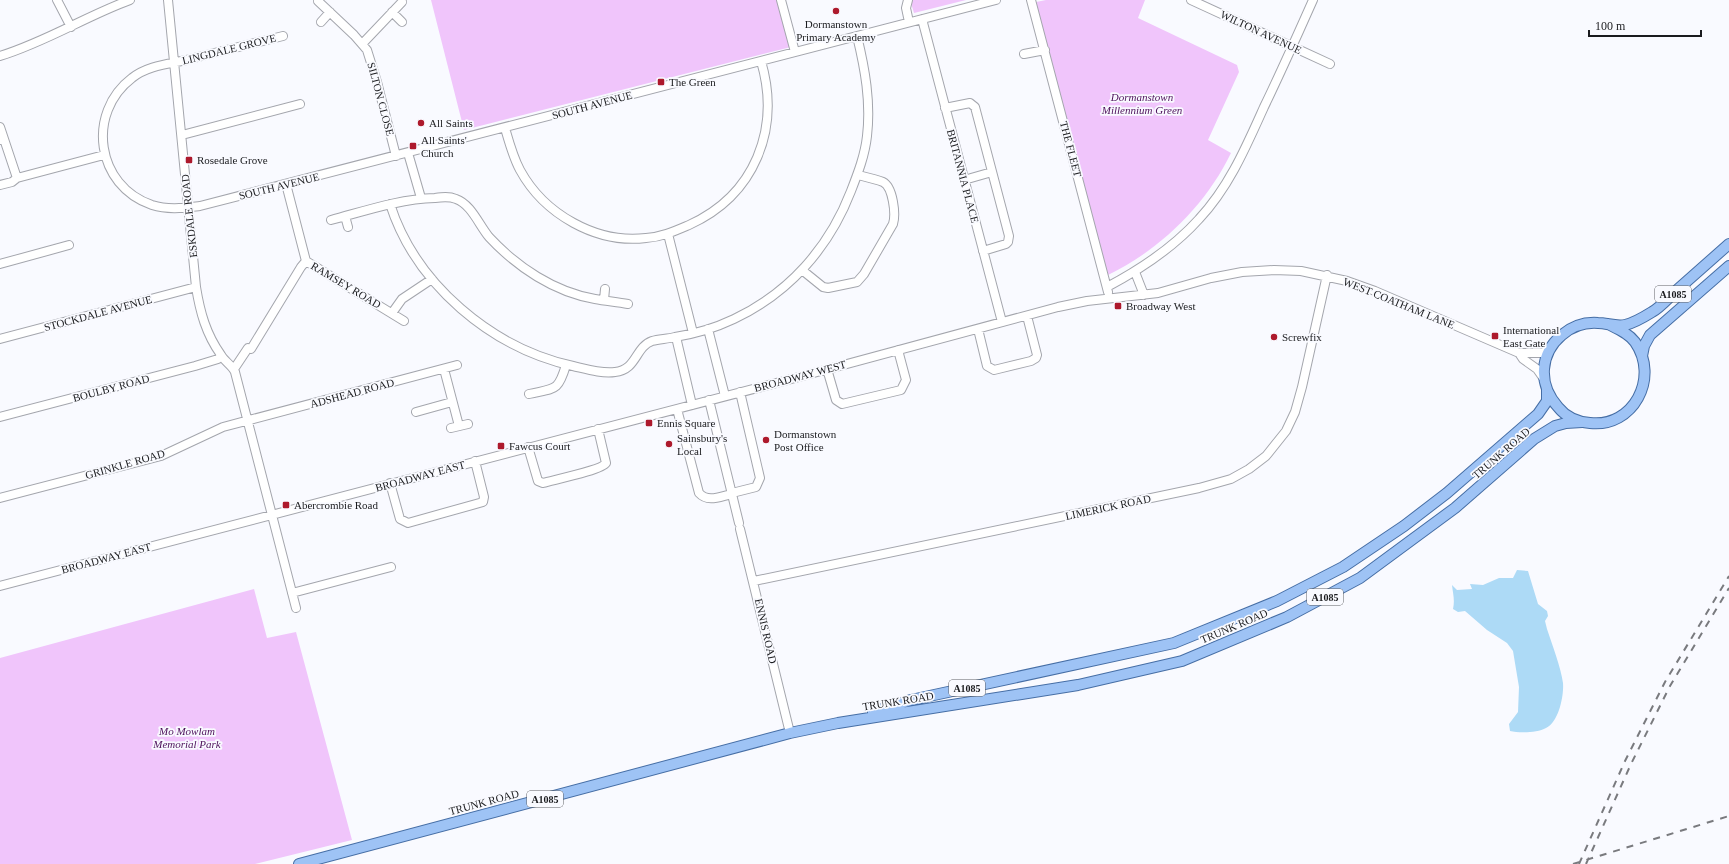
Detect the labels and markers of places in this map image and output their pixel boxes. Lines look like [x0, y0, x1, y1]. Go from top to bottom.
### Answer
marker: Dormanstown Primary Academy [831, 6, 841, 16]
place label: Dormanstown Primary Academy [796, 18, 876, 43]
place label: The Green [669, 76, 716, 88]
marker: The Green [656, 77, 666, 87]
place label: All Saints [429, 117, 473, 129]
marker: All Saints [416, 118, 426, 128]
place label: All Saints' Church [421, 134, 467, 159]
marker: All Saints' Church [408, 141, 418, 151]
place label: Rosedale Grove [197, 154, 268, 166]
marker: Rosedale Grove [184, 155, 194, 165]
place label: Broadway West [1126, 300, 1195, 312]
marker: Broadway West [1113, 301, 1123, 311]
place label: International East Gate [1503, 324, 1559, 349]
place label: Screwfix [1282, 331, 1322, 343]
marker: International East Gate [1490, 331, 1500, 341]
marker: Screwfix [1269, 332, 1279, 342]
place label: Ennis Square [657, 417, 715, 429]
marker: Ennis Square [644, 418, 654, 428]
place label: Dormanstown Post Office [774, 428, 837, 453]
place label: Sainsbury's Local [677, 432, 727, 457]
marker: Dormanstown Post Office [761, 435, 771, 445]
marker: Sainsbury's Local [664, 439, 674, 449]
place label: Fawcus Court [509, 440, 570, 452]
marker: Fawcus Court [496, 441, 506, 451]
place label: Abercrombie Road [294, 499, 378, 511]
marker: Abercrombie Road [281, 500, 291, 510]

